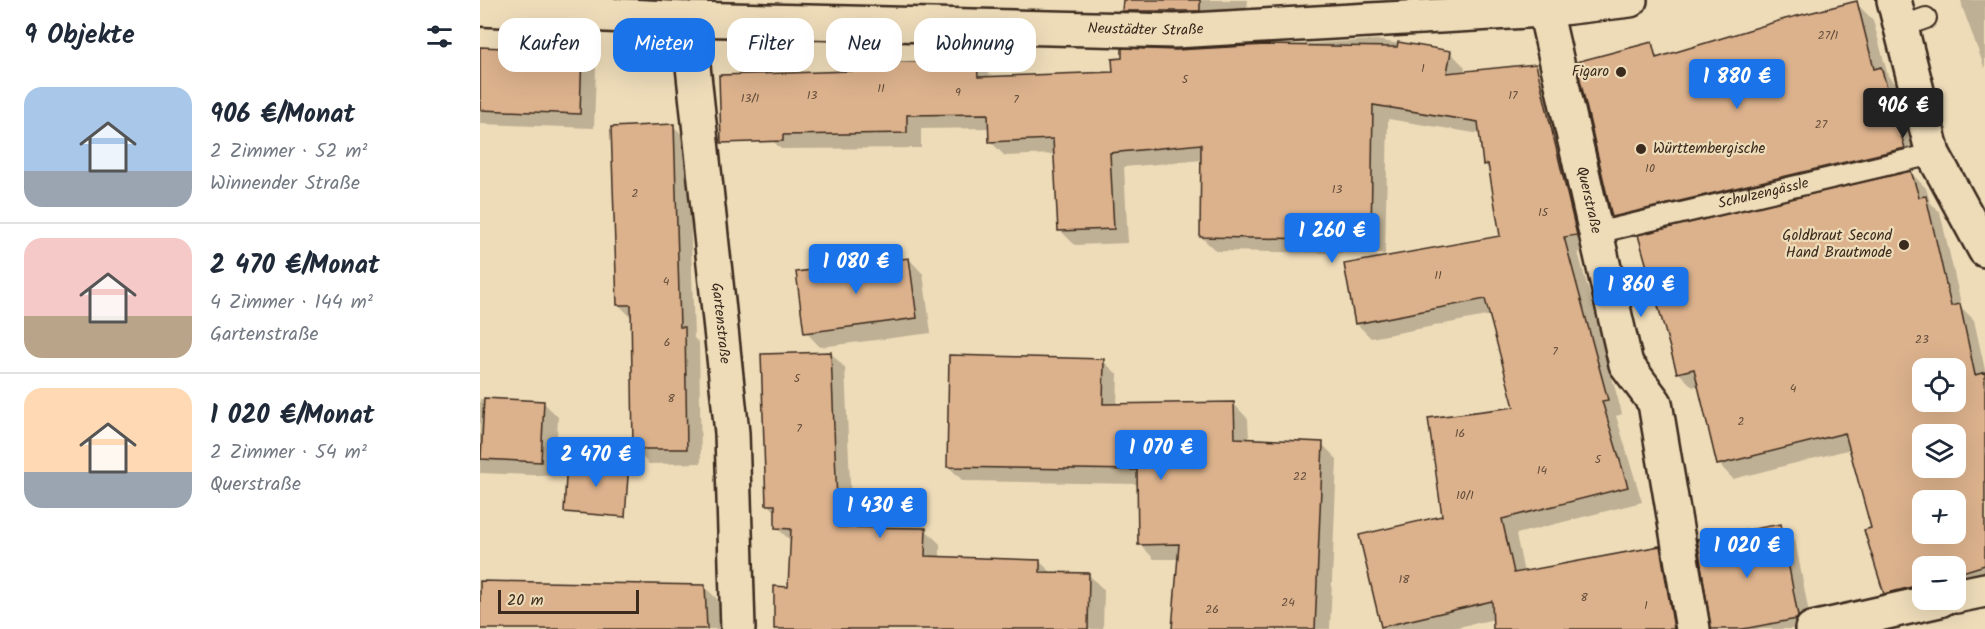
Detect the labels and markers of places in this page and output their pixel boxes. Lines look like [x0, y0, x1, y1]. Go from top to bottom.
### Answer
pin: 1 880 € [1682, 59, 1792, 110]
place label: Figaro [1572, 60, 1609, 84]
marker: Figaro [1614, 65, 1628, 79]
pin: 906 € [1861, 88, 1945, 139]
place label: Württembergische [1653, 137, 1766, 161]
marker: Württembergische [1634, 142, 1648, 156]
pin: 1 260 € [1277, 213, 1387, 264]
place label: Goldbraut Second Hand Brautmode [1782, 224, 1893, 265]
marker: Goldbraut Second Hand Brautmode [1897, 238, 1911, 252]
pin: 1 080 € [801, 244, 911, 295]
pin: 1 860 € [1586, 267, 1696, 318]
pin: 1 070 € [1106, 430, 1216, 481]
pin: 2 470 € [541, 437, 651, 488]
pin: 1 430 € [825, 488, 935, 539]
pin: 1 020 € [1692, 528, 1802, 579]

